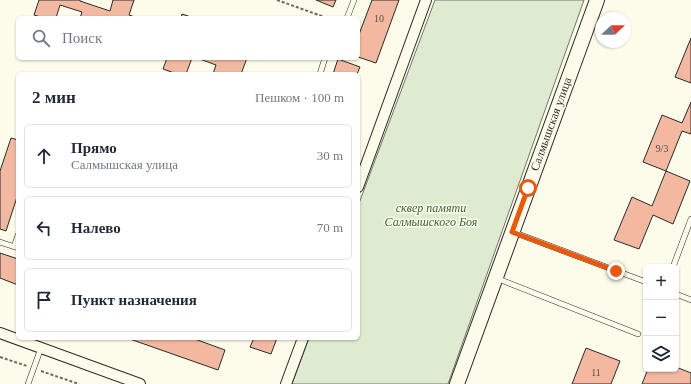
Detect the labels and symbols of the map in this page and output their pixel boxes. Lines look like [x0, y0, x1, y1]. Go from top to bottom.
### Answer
north arrow [595, 12, 631, 48]
house number: 10 [374, 13, 384, 24]
street label: Салмышская улица [528, 75, 575, 173]
house number: 9/3 [656, 143, 668, 154]
route start [519, 179, 537, 197]
park label: сквер памяти Салмышского Боя [385, 201, 478, 229]
route end [607, 262, 625, 280]
house number: 11 [591, 367, 601, 378]

